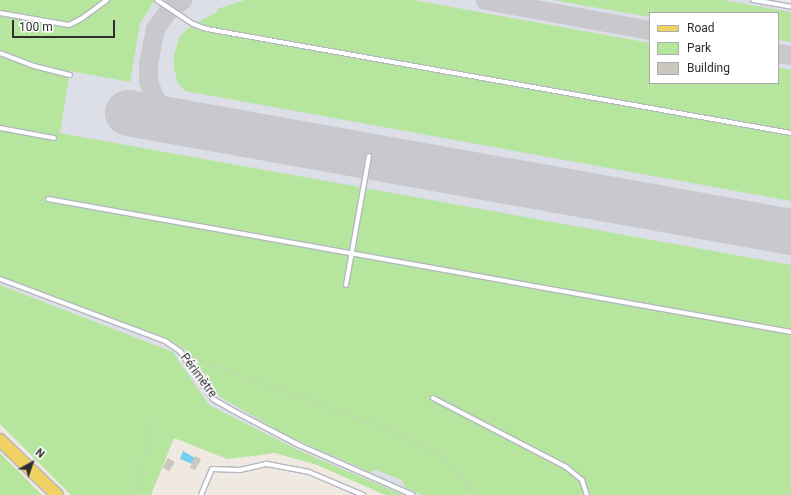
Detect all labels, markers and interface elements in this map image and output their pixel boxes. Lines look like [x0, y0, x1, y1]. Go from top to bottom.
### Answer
scale bar [14, 12, 117, 38]
legend [649, 12, 779, 84]
text: 100 m [19, 20, 53, 34]
text: Road [687, 21, 715, 35]
text: Park [687, 41, 711, 55]
text: Building [687, 61, 730, 75]
street label: Périmètre [177, 351, 219, 401]
north arrow [12, 443, 52, 483]
text: N [33, 446, 47, 461]

